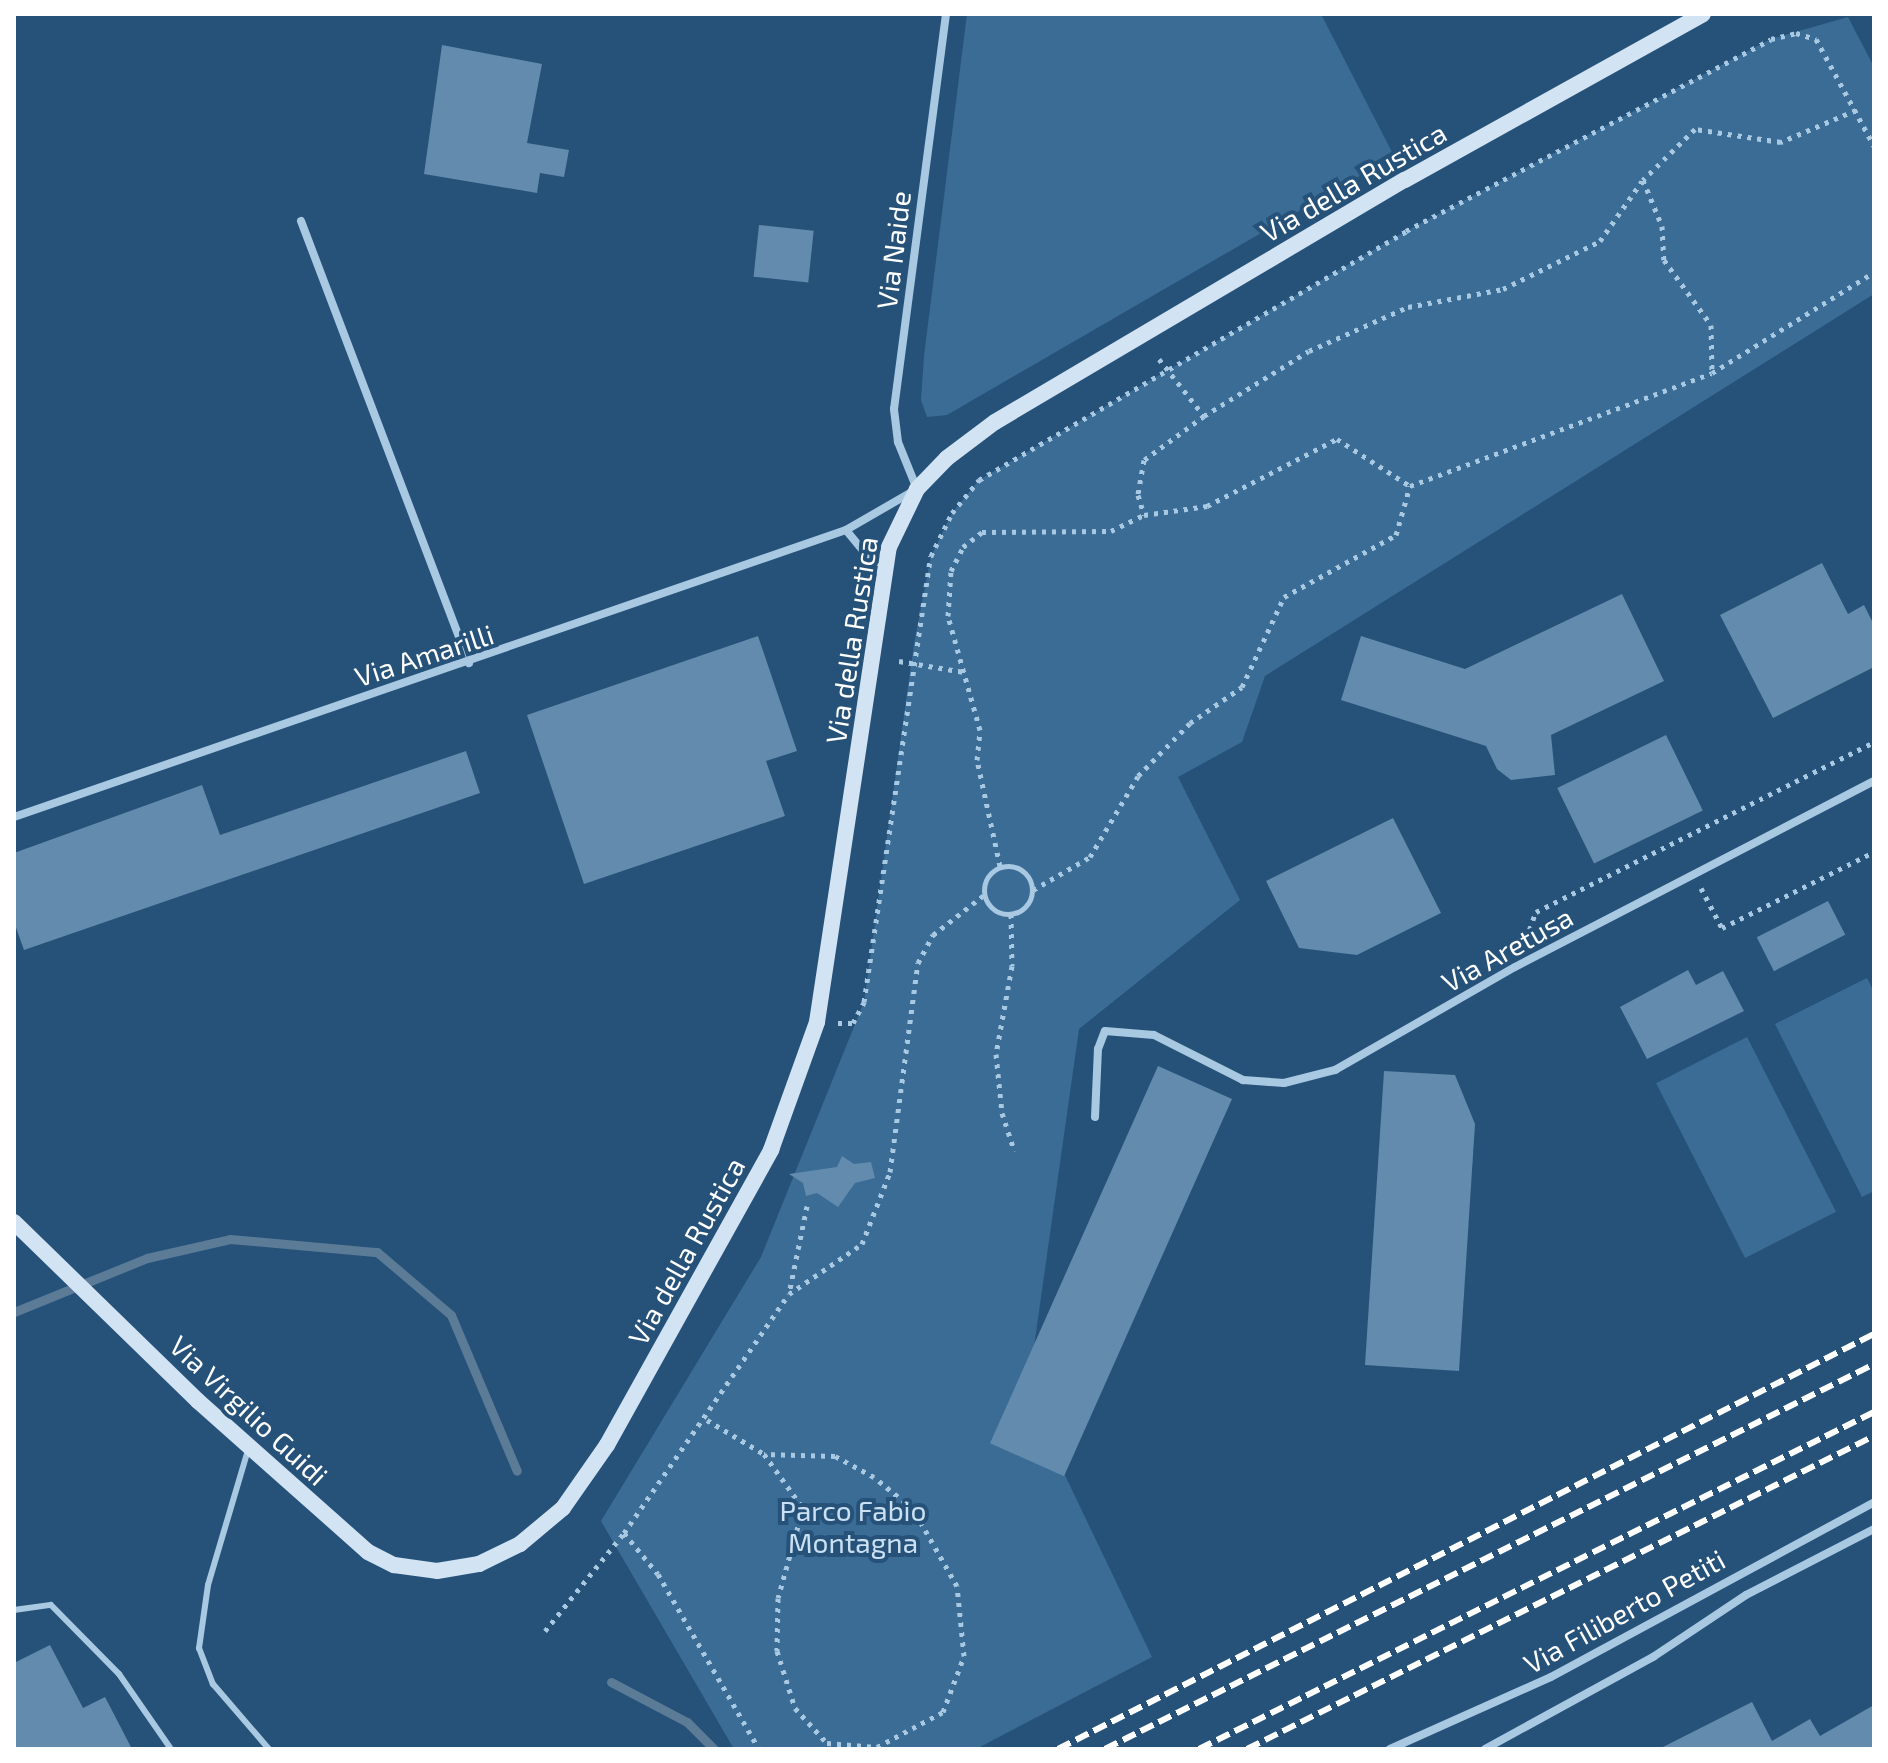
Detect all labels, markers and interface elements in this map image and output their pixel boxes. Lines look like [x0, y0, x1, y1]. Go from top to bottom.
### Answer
street label: Via della Rustica [1254, 115, 1452, 249]
street label: Via Naide [869, 189, 917, 311]
street label: Via della Rustica [818, 534, 884, 746]
street label: Via Amarilli [350, 617, 498, 693]
street label: Via Aretusa [1435, 899, 1579, 999]
street label: Via della Rustica [621, 1151, 751, 1351]
street label: Via Virgilio Guidi [163, 1328, 335, 1492]
park label: Parco Fabio Montagna [780, 1493, 926, 1559]
street label: Via Filiberto Petiti [1518, 1542, 1730, 1680]

